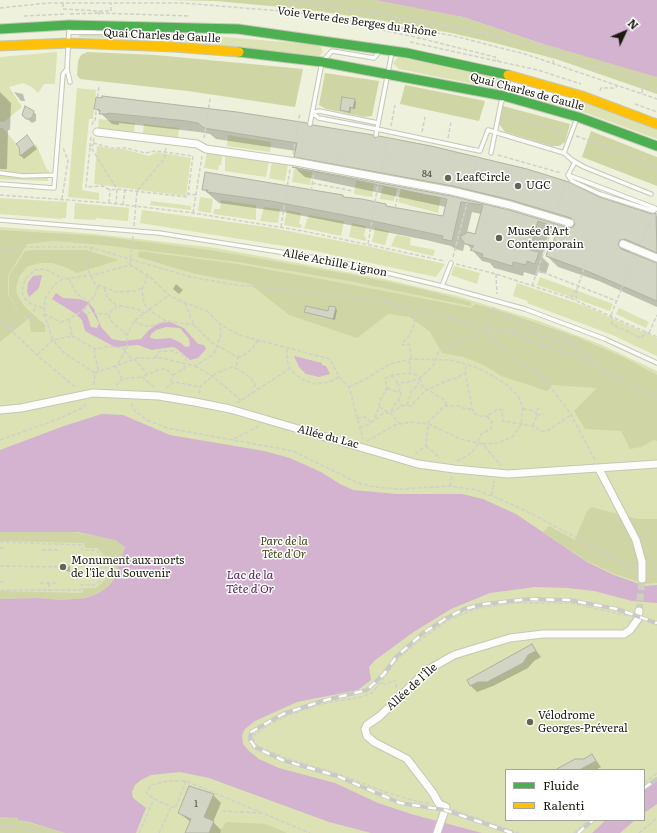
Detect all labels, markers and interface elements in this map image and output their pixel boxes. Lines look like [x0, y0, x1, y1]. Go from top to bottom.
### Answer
street label: Voie Verte des Berges du Rhône [276, 4, 438, 40]
north arrow [605, 12, 645, 52]
text: N [625, 15, 643, 33]
street label: Quai Charles de Gaulle [103, 26, 221, 46]
street label: Quai Charles de Gaulle [469, 70, 585, 114]
house number: 84 [422, 169, 432, 179]
place label: LeafCircle [456, 171, 510, 185]
marker: LeafCircle [443, 173, 453, 183]
place label: UGC [526, 179, 551, 193]
marker: UGC [513, 181, 523, 191]
place label: Musée d'Art Contemporain [507, 225, 584, 251]
marker: Musée d'Art Contemporain [494, 233, 504, 243]
street label: Allée Achille Lignon [282, 246, 388, 280]
street label: Allée du Lac [296, 422, 360, 452]
park label: Parc de la Tête d'Or [260, 535, 308, 561]
place label: Monument aux morts de l'île du Souvenir [71, 554, 184, 580]
marker: Monument aux morts de l'île du Souvenir [58, 562, 68, 572]
water label: Lac de la Tête d'Or [226, 568, 274, 596]
street label: Allée de l'Île [384, 661, 440, 713]
place label: Vélodrome Georges-Préveral [538, 709, 628, 735]
marker: Vélodrome Georges-Préveral [525, 717, 535, 727]
legend [505, 769, 645, 821]
text: Fluide [543, 776, 579, 794]
text: Ralenti [543, 796, 584, 814]
house number: 1 [194, 799, 198, 809]

